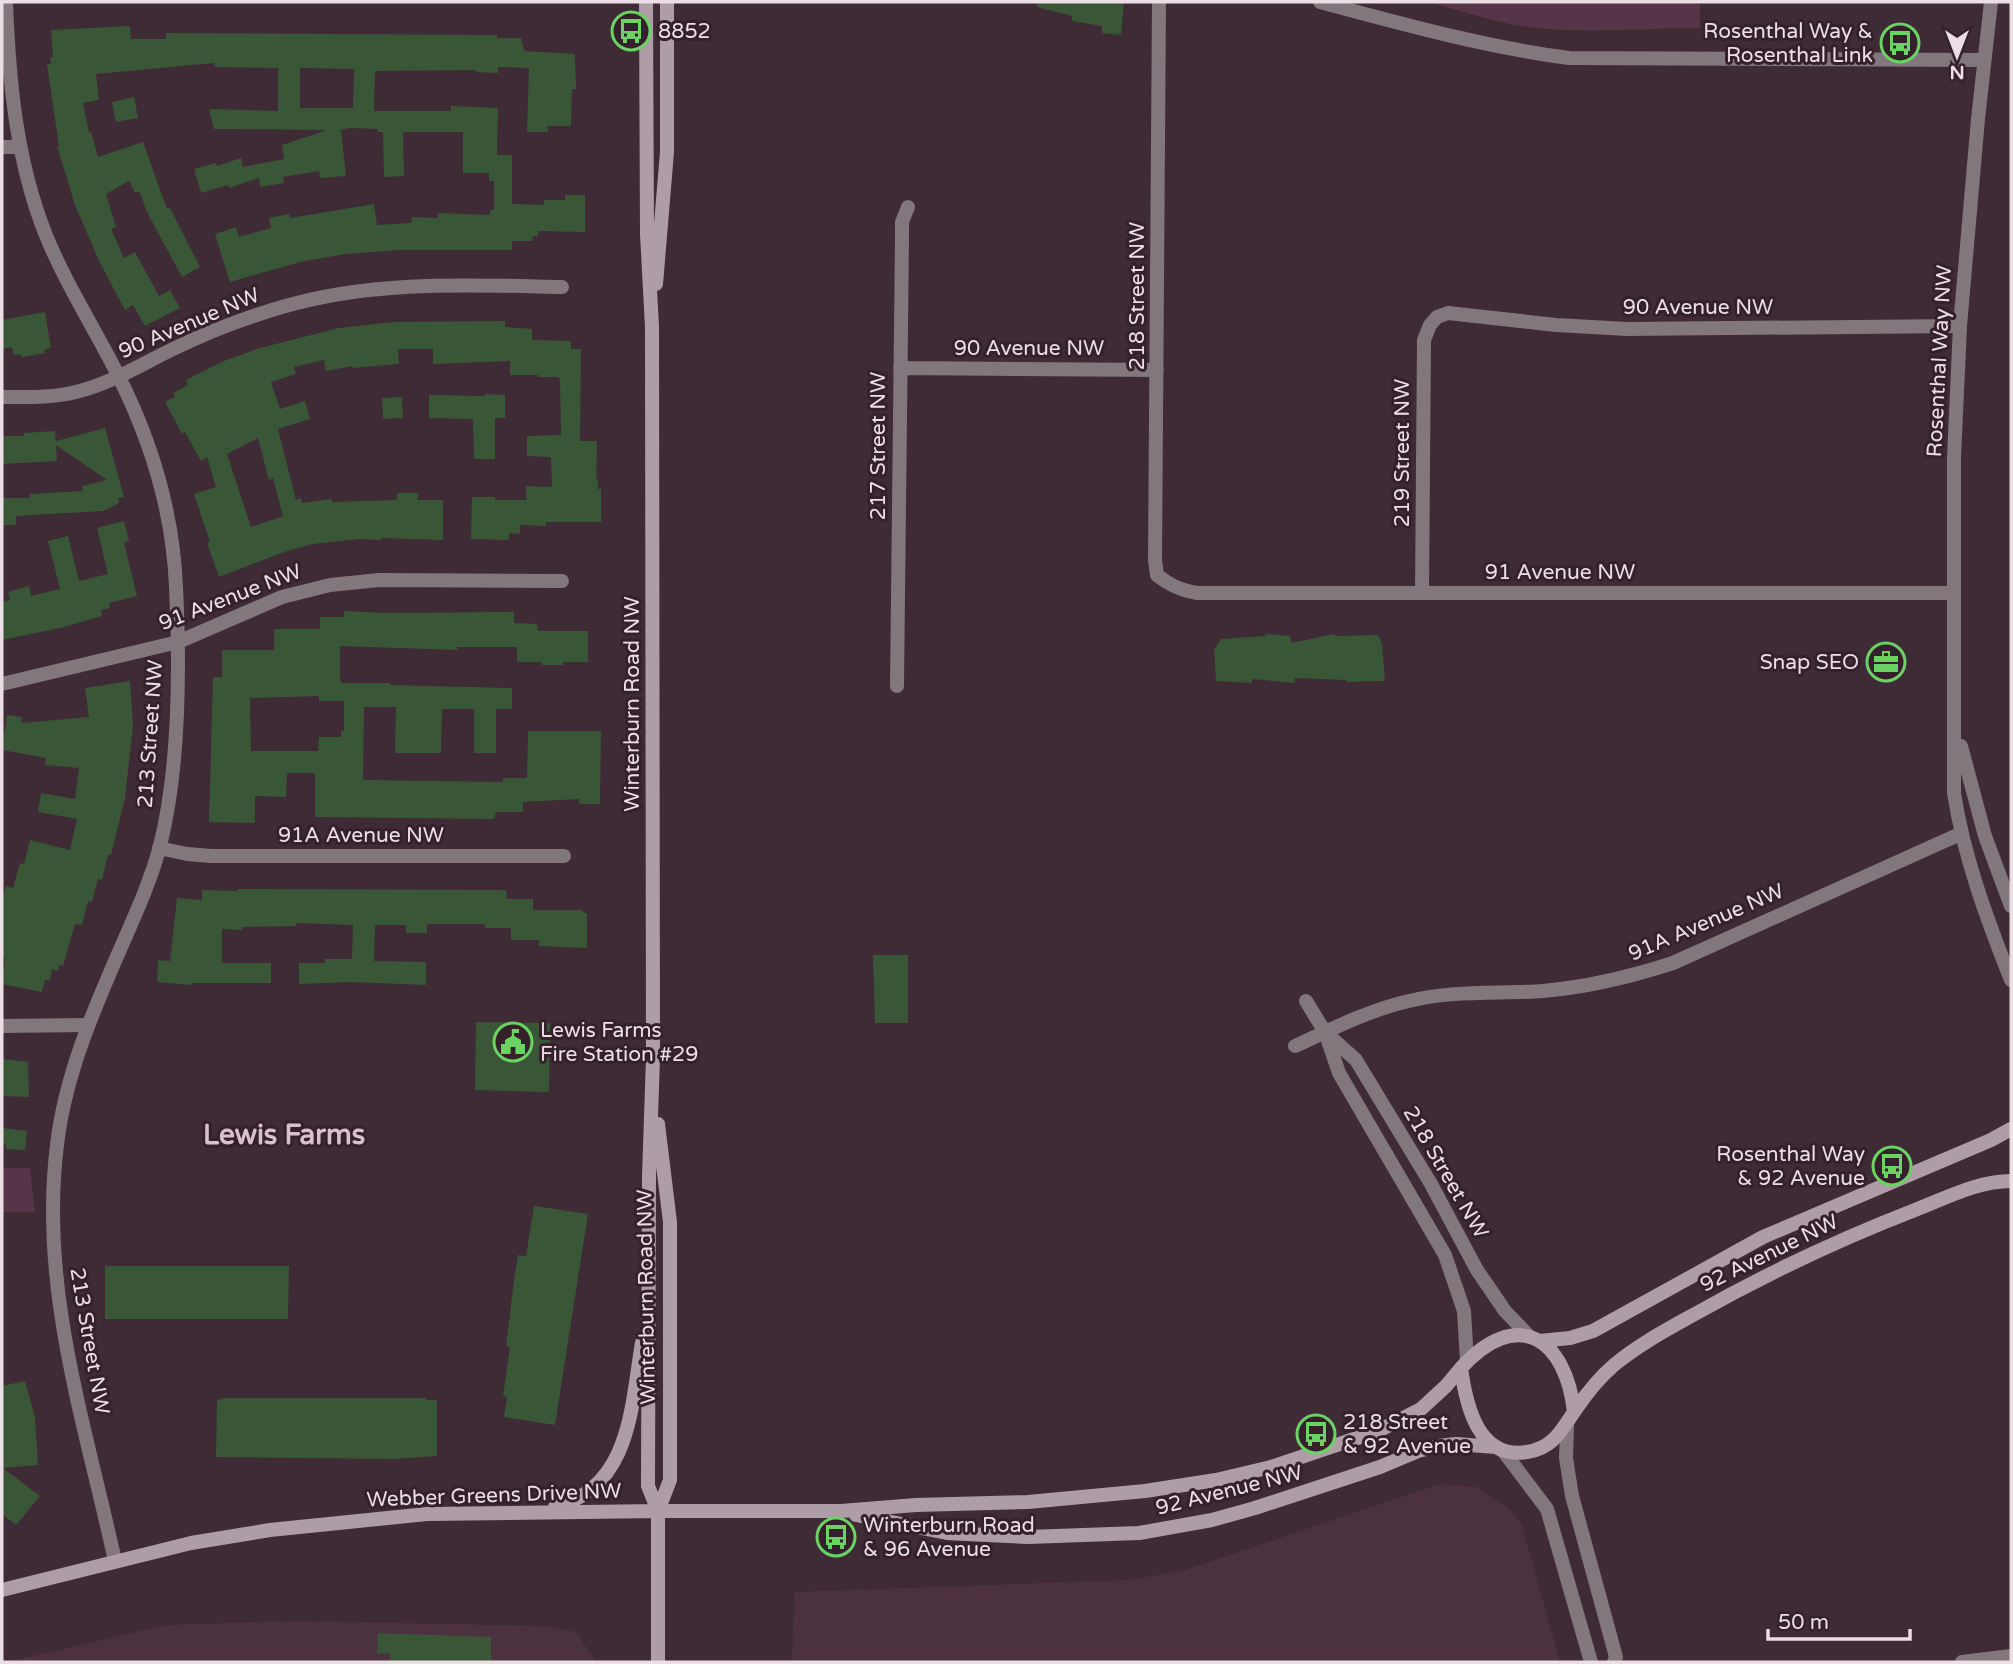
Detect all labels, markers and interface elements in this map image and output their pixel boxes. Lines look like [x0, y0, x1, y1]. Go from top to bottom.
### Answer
bus stop icon: 8852 [610, 10, 652, 52]
place label: 8852 [658, 19, 711, 44]
place label: Rosenthal Way & Rosenthal Link [1703, 19, 1873, 68]
north arrow [1922, 21, 1992, 91]
bus stop icon: Rosenthal Way & Rosenthal Link [1879, 22, 1921, 64]
text: N [1949, 61, 1965, 83]
street label: 218 Street NW [1125, 222, 1150, 370]
street label: Rosenthal Way NW [1922, 264, 1957, 458]
street label: 90 Avenue NW [115, 283, 263, 364]
street label: 90 Avenue NW [1623, 295, 1773, 320]
street label: 90 Avenue NW [954, 336, 1104, 361]
street label: 217 Street NW [866, 372, 891, 520]
street label: 219 Street NW [1390, 379, 1415, 527]
street label: 91 Avenue NW [155, 559, 305, 636]
street label: 91 Avenue NW [1485, 560, 1635, 585]
street label: Winterburn Road NW [620, 596, 645, 812]
office icon: Snap SEO [1865, 641, 1907, 683]
place label: Snap SEO [1760, 650, 1859, 675]
street label: 213 Street NW [133, 659, 168, 809]
street label: 91A Avenue NW [278, 823, 444, 848]
street label: 91A Avenue NW [1625, 878, 1788, 966]
place label: Lewis Farms Fire Station #29 [540, 1018, 698, 1067]
public building icon: Lewis Farms Fire Station #29 [492, 1021, 534, 1063]
street label: 218 Street NW [1398, 1102, 1494, 1243]
district label: Lewis Farms [203, 1118, 365, 1152]
place label: Rosenthal Way & 92 Avenue [1716, 1142, 1865, 1191]
bus stop icon: Rosenthal Way & 92 Avenue [1871, 1145, 1913, 1187]
street label: Winterburn Road NW [632, 1189, 661, 1405]
street label: 92 Avenue NW [1696, 1209, 1842, 1298]
street label: 213 Street NW [64, 1266, 115, 1416]
place label: 218 Street & 92 Avenue [1343, 1410, 1471, 1459]
bus stop icon: 218 Street & 92 Avenue [1295, 1413, 1337, 1455]
street label: 92 Avenue NW [1153, 1460, 1305, 1521]
street label: Webber Greens Drive NW [366, 1479, 622, 1512]
place label: Winterburn Road & 96 Avenue [863, 1513, 1035, 1562]
bus stop icon: Winterburn Road & 96 Avenue [815, 1516, 857, 1558]
scale bar [1768, 1598, 1910, 1642]
text: 50 m [1778, 1610, 1829, 1635]

